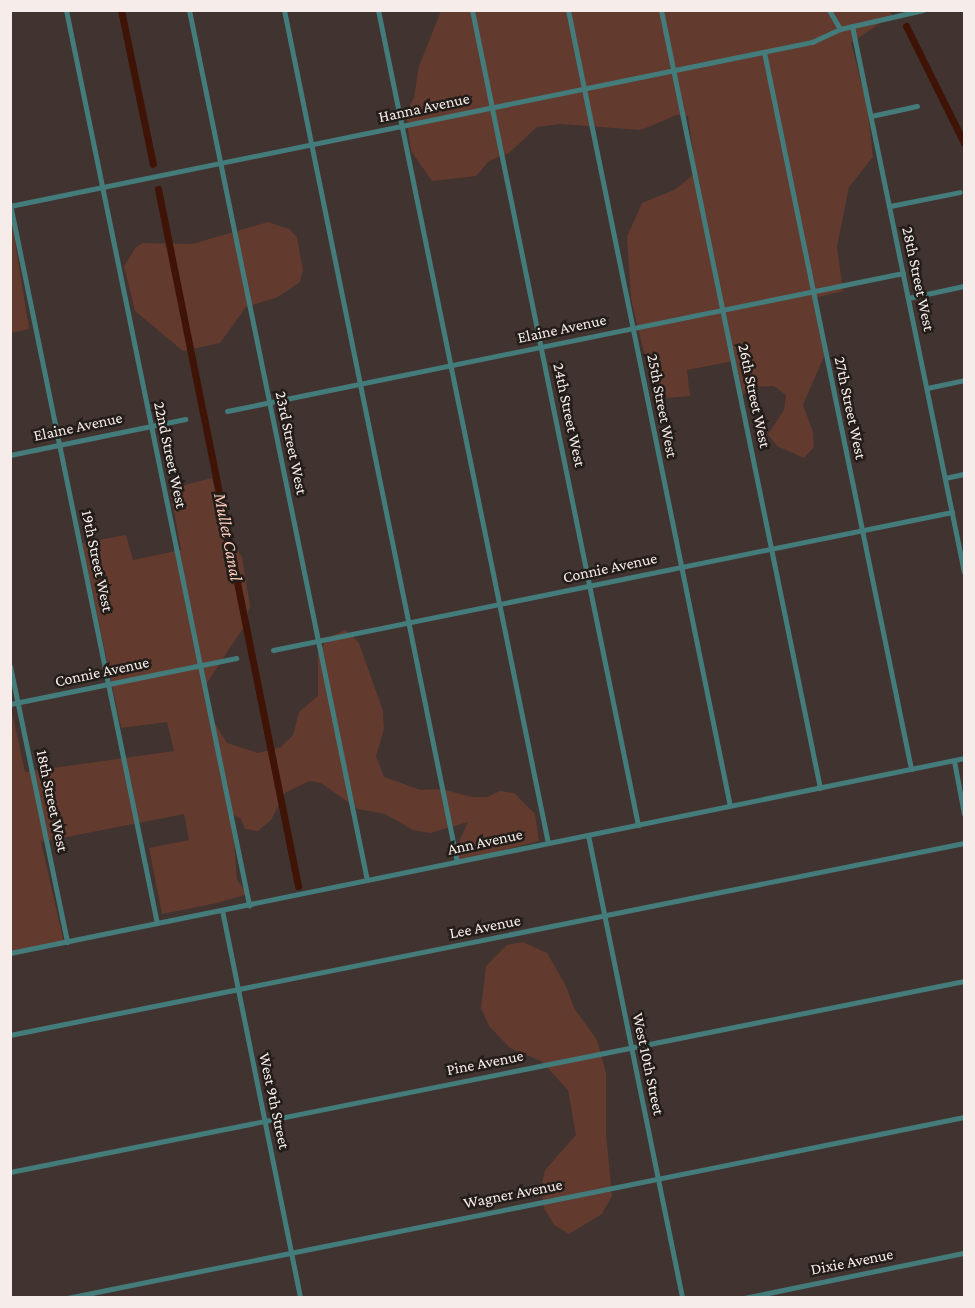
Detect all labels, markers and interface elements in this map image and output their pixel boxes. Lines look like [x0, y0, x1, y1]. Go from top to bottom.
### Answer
street label: Hanna Avenue [377, 89, 471, 127]
street label: 28th Street West [898, 225, 938, 333]
street label: Elaine Avenue [516, 310, 608, 348]
street label: 26th Street West [734, 342, 774, 450]
street label: 25th Street West [643, 353, 681, 459]
street label: 27th Street West [830, 355, 870, 461]
street label: 24th Street West [549, 361, 589, 469]
street label: 23rd Street West [271, 390, 311, 496]
street label: 22nd Street West [149, 400, 191, 510]
street label: Elaine Avenue [32, 408, 124, 446]
water label: Mullet Canal [209, 491, 247, 583]
street label: 19th Street West [77, 508, 117, 614]
street label: Connie Avenue [561, 549, 659, 587]
street label: Connie Avenue [53, 653, 151, 691]
street label: 18th Street West [32, 748, 72, 854]
street label: Ann Avenue [446, 825, 524, 859]
street label: Lee Avenue [448, 911, 522, 943]
street label: West 10th Street [628, 1011, 668, 1117]
street label: Pine Avenue [445, 1046, 525, 1080]
street label: West 9th Street [254, 1051, 294, 1151]
street label: Wagner Avenue [462, 1175, 564, 1213]
street label: Dixie Avenue [809, 1245, 895, 1279]

